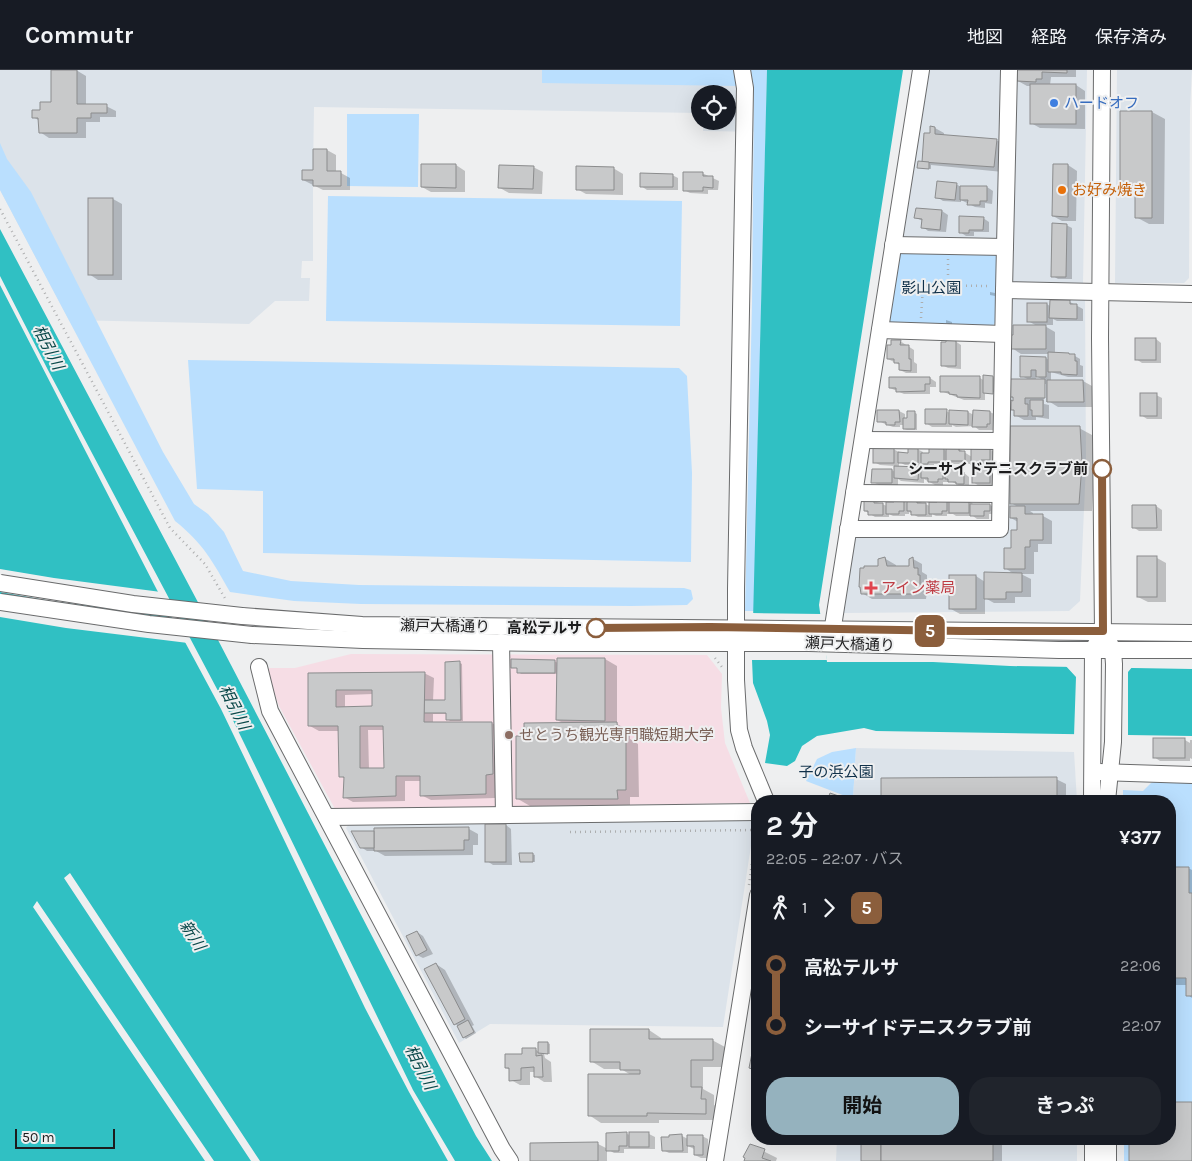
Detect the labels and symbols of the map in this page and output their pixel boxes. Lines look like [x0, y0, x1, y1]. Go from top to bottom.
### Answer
place label: ハードオフ [1064, 94, 1139, 112]
marker: ハードオフ [1048, 97, 1060, 109]
place label: お好み焼き [1072, 181, 1147, 199]
marker: お好み焼き [1056, 184, 1068, 196]
park label: 影山公園 [901, 279, 961, 297]
water label: 相引川 [29, 322, 69, 375]
marker: シーサイドテニスクラブ前 [1092, 459, 1112, 479]
place label: シーサイドテニスクラブ前 [908, 460, 1088, 478]
place label: アイン薬局 [881, 579, 955, 597]
marker: アイン薬局 [865, 582, 877, 594]
line badge: 5 [914, 615, 946, 647]
street label: 瀬戸大橋通り [400, 616, 490, 636]
marker: 高松テルサ [586, 618, 606, 638]
place label: 高松テルサ [507, 619, 582, 637]
street label: 瀬戸大橋通り [805, 633, 895, 655]
water label: 相引川 [215, 682, 255, 735]
place label: せとうち観光専門職短期大学 [519, 726, 714, 744]
marker: せとうち観光専門職短期大学 [503, 729, 515, 741]
park label: 子の浜公園 [798, 763, 874, 781]
water label: 新川 [176, 917, 210, 956]
water label: 相引川 [401, 1042, 441, 1095]
scale bar [15, 1126, 115, 1149]

